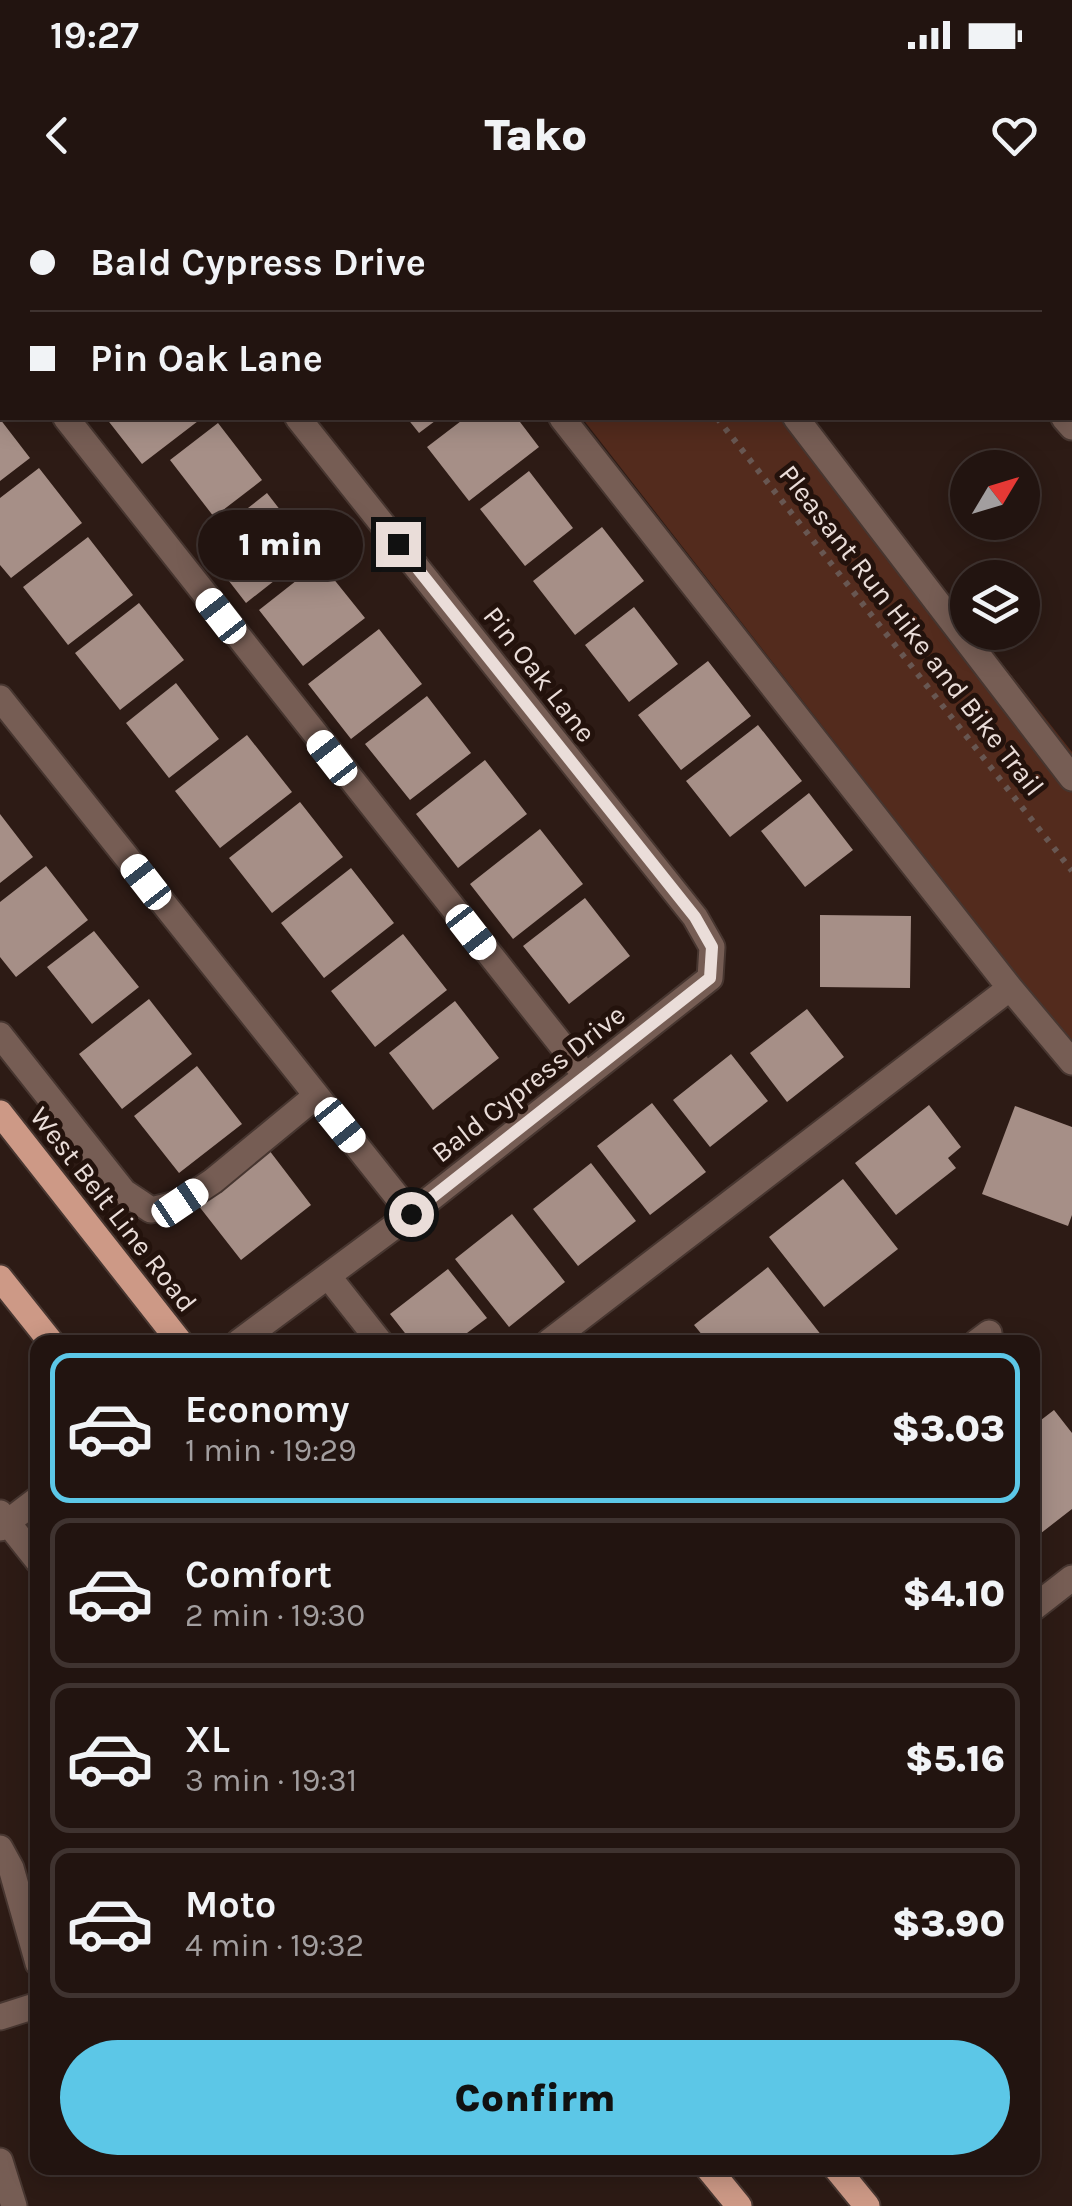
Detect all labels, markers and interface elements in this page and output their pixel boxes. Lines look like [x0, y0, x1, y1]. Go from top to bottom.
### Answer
text: 19:27 [50, 13, 139, 58]
icon: back [30, 108, 85, 163]
icon: heart [987, 108, 1042, 163]
text: Tako [484, 109, 588, 161]
text: Bald Cypress Drive [90, 240, 426, 285]
text: Pin Oak Lane [90, 336, 323, 381]
north arrow [950, 450, 1040, 540]
map controls [950, 450, 1040, 650]
street label: Pleasant Run Hike and Bike Trail [772, 458, 1051, 802]
callout: 1 min [198, 509, 363, 579]
route end [376, 522, 421, 567]
text: 1 min [239, 526, 322, 563]
button: layers [950, 560, 1040, 650]
car [191, 583, 251, 649]
street label: Pin Oak Lane [476, 600, 603, 749]
car [302, 725, 362, 791]
car [116, 849, 176, 915]
car [441, 899, 501, 965]
street label: Bald Cypress Drive [425, 998, 632, 1169]
car [309, 1092, 371, 1158]
street label: West Belt Line Road [23, 1100, 204, 1318]
car [147, 1174, 213, 1232]
route start [389, 1192, 434, 1237]
icon: car [65, 1383, 155, 1473]
text: Economy [185, 1387, 349, 1432]
text: $3.03 [891, 1406, 1005, 1451]
text: 1 min · 19:29 [185, 1432, 357, 1469]
icon: car [65, 1548, 155, 1638]
text: Comfort [185, 1552, 332, 1597]
text: $4.10 [903, 1571, 1005, 1616]
text: 2 min · 19:30 [185, 1597, 365, 1634]
icon: car [65, 1713, 155, 1803]
text: XL [185, 1717, 230, 1762]
text: $5.16 [905, 1736, 1005, 1781]
text: 3 min · 19:31 [185, 1762, 357, 1799]
icon: car [65, 1878, 155, 1968]
text: Moto [185, 1882, 276, 1927]
text: $3.90 [892, 1901, 1005, 1946]
text: 4 min · 19:32 [185, 1927, 364, 1964]
button: Confirm [60, 2040, 1010, 2155]

